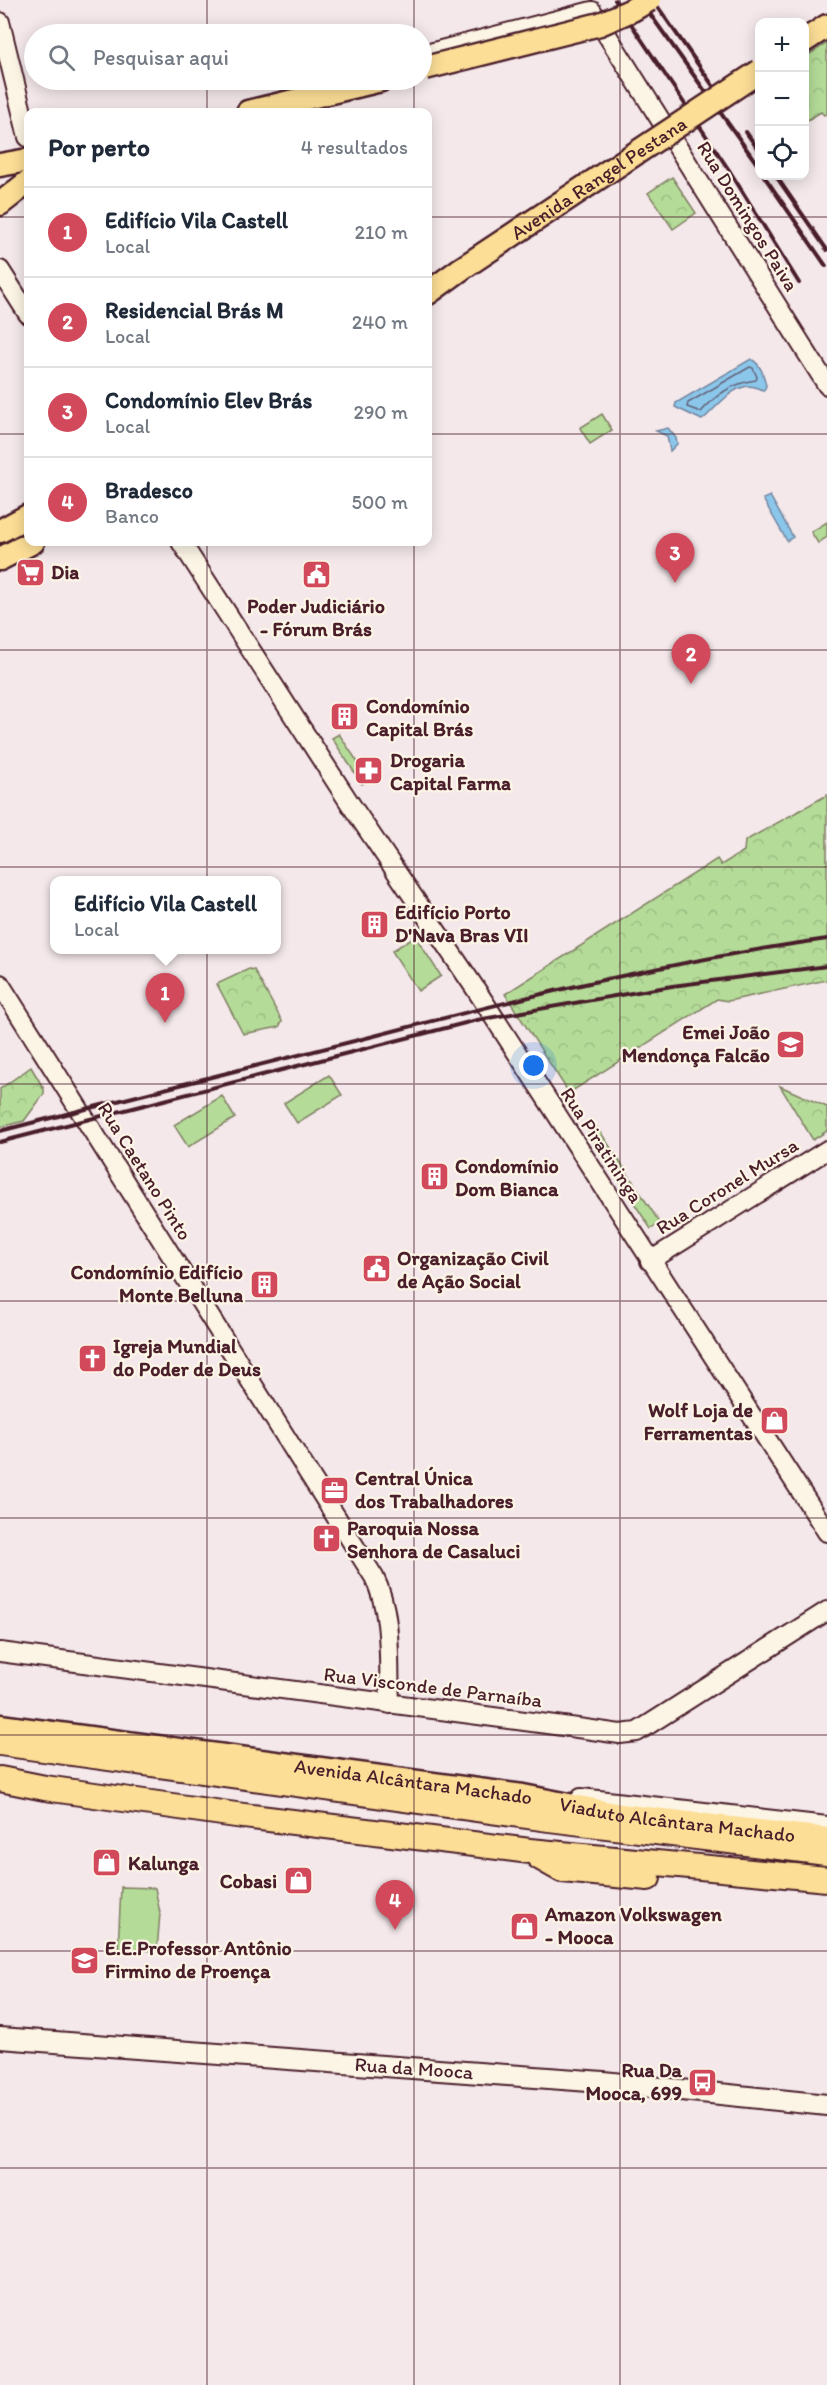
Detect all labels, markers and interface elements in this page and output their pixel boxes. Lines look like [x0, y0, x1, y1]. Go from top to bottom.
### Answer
map controls [755, 18, 809, 180]
button: + [755, 18, 809, 72]
search box [24, 24, 432, 90]
icon: search [45, 41, 78, 74]
text: Pesquisar aqui [93, 44, 229, 71]
button: − [755, 72, 809, 126]
street label: Avenida Rangel Pestana [506, 111, 691, 245]
button: locate [755, 126, 809, 180]
text: Por perto [48, 131, 150, 163]
text: 4 resultados [301, 135, 408, 159]
street label: Rua Domingos Paiva [692, 136, 804, 296]
text: Edifício Vila Castell [105, 207, 288, 234]
text: 1 [63, 220, 72, 244]
text: 210 m [355, 220, 408, 244]
text: Local [105, 234, 150, 258]
text: Residencial Brás M [105, 297, 284, 324]
text: 2 [62, 310, 73, 334]
text: 240 m [352, 310, 408, 334]
text: Local [105, 324, 150, 348]
text: Condomínio Elev Brás [105, 387, 312, 414]
text: 3 [62, 400, 73, 424]
text: 290 m [353, 400, 408, 424]
text: Local [105, 414, 150, 438]
text: Bradesco [105, 477, 193, 504]
text: 4 [61, 490, 74, 514]
text: 500 m [352, 490, 408, 514]
text: Banco [105, 504, 159, 528]
pin: 3 [656, 534, 694, 583]
supermarket icon: Dia [14, 556, 46, 588]
public building icon: Poder Judiciário - Fórum Brás [300, 559, 332, 591]
place label: Dia [51, 560, 79, 584]
place label: Poder Judiciário - Fórum Brás [247, 594, 385, 641]
pin: 2 [672, 634, 710, 684]
place label: Condomínio Capital Brás [366, 694, 473, 742]
building icon: Condomínio Capital Brás [329, 701, 361, 733]
place label: Drogaria Capital Farma [390, 748, 511, 796]
pharmacy icon: Drogaria Capital Farma [353, 755, 385, 787]
popup [50, 876, 281, 954]
text: Edifício Vila Castell [74, 890, 257, 917]
place label: Edifício Porto D'Nava Bras VII [395, 900, 528, 947]
building icon: Edifício Porto D'Nava Bras VII [358, 908, 390, 940]
text: Local [74, 917, 119, 941]
pin: 1 [146, 974, 184, 1023]
place label: Emei João Mendonça Falcão [622, 1020, 770, 1068]
school or university icon: Emei João Mendonça Falcão [775, 1028, 807, 1060]
your location [519, 1051, 548, 1080]
street label: Rua Piratininga [556, 1083, 649, 1208]
street label: Rua Caetano Pinto [93, 1097, 197, 1245]
street label: Rua Coronel Mursa [651, 1132, 803, 1239]
place label: Condomínio Dom Bianca [455, 1154, 559, 1201]
building icon: Condomínio Dom Bianca [418, 1161, 450, 1193]
place label: Organização Civil de Ação Social [397, 1246, 549, 1294]
public building icon: Organização Civil de Ação Social [360, 1253, 392, 1285]
place label: Condomínio Edifício Monte Belluna [70, 1260, 243, 1307]
building icon: Condomínio Edifício Monte Belluna [248, 1268, 280, 1300]
place label: Igreja Mundial do Poder de Deus [113, 1334, 261, 1381]
church icon: Igreja Mundial do Poder de Deus [76, 1342, 108, 1374]
place label: Wolf Loja de Ferramentas [644, 1398, 753, 1445]
shop icon: Wolf Loja de Ferramentas [758, 1405, 790, 1437]
place label: Central Única dos Trabalhadores [355, 1466, 514, 1513]
office icon: Central Única dos Trabalhadores [318, 1474, 350, 1506]
place label: Paroquia Nossa Senhora de Casaluci [347, 1516, 520, 1563]
church icon: Paroquia Nossa Senhora de Casaluci [310, 1523, 342, 1555]
street label: Rua Visconde de Parnaíba [322, 1662, 544, 1712]
street label: Avenida Alcântara Machado [293, 1754, 534, 1810]
street label: Viaduto Alcântara Machado [557, 1791, 797, 1847]
shop icon: Kalunga [91, 1847, 123, 1879]
place label: Kalunga [128, 1851, 200, 1876]
shop icon: Cobasi [282, 1865, 314, 1897]
place label: Cobasi [220, 1869, 277, 1893]
pin: 4 [376, 1880, 414, 1930]
place label: Amazon Volkswagen - Mooca [544, 1902, 723, 1949]
shop icon: Amazon Volkswagen - Mooca [508, 1910, 540, 1942]
place label: E.E.Professor Antônio Firmino de Proença [105, 1936, 292, 1984]
school or university icon: E.E.Professor Antônio Firmino de Proença [68, 1944, 100, 1976]
street label: Rua da Mooca [354, 2052, 475, 2084]
place label: Rua Da Mooca, 699 [585, 2058, 683, 2105]
bus stop icon: Rua Da Mooca, 699 [687, 2066, 719, 2098]

